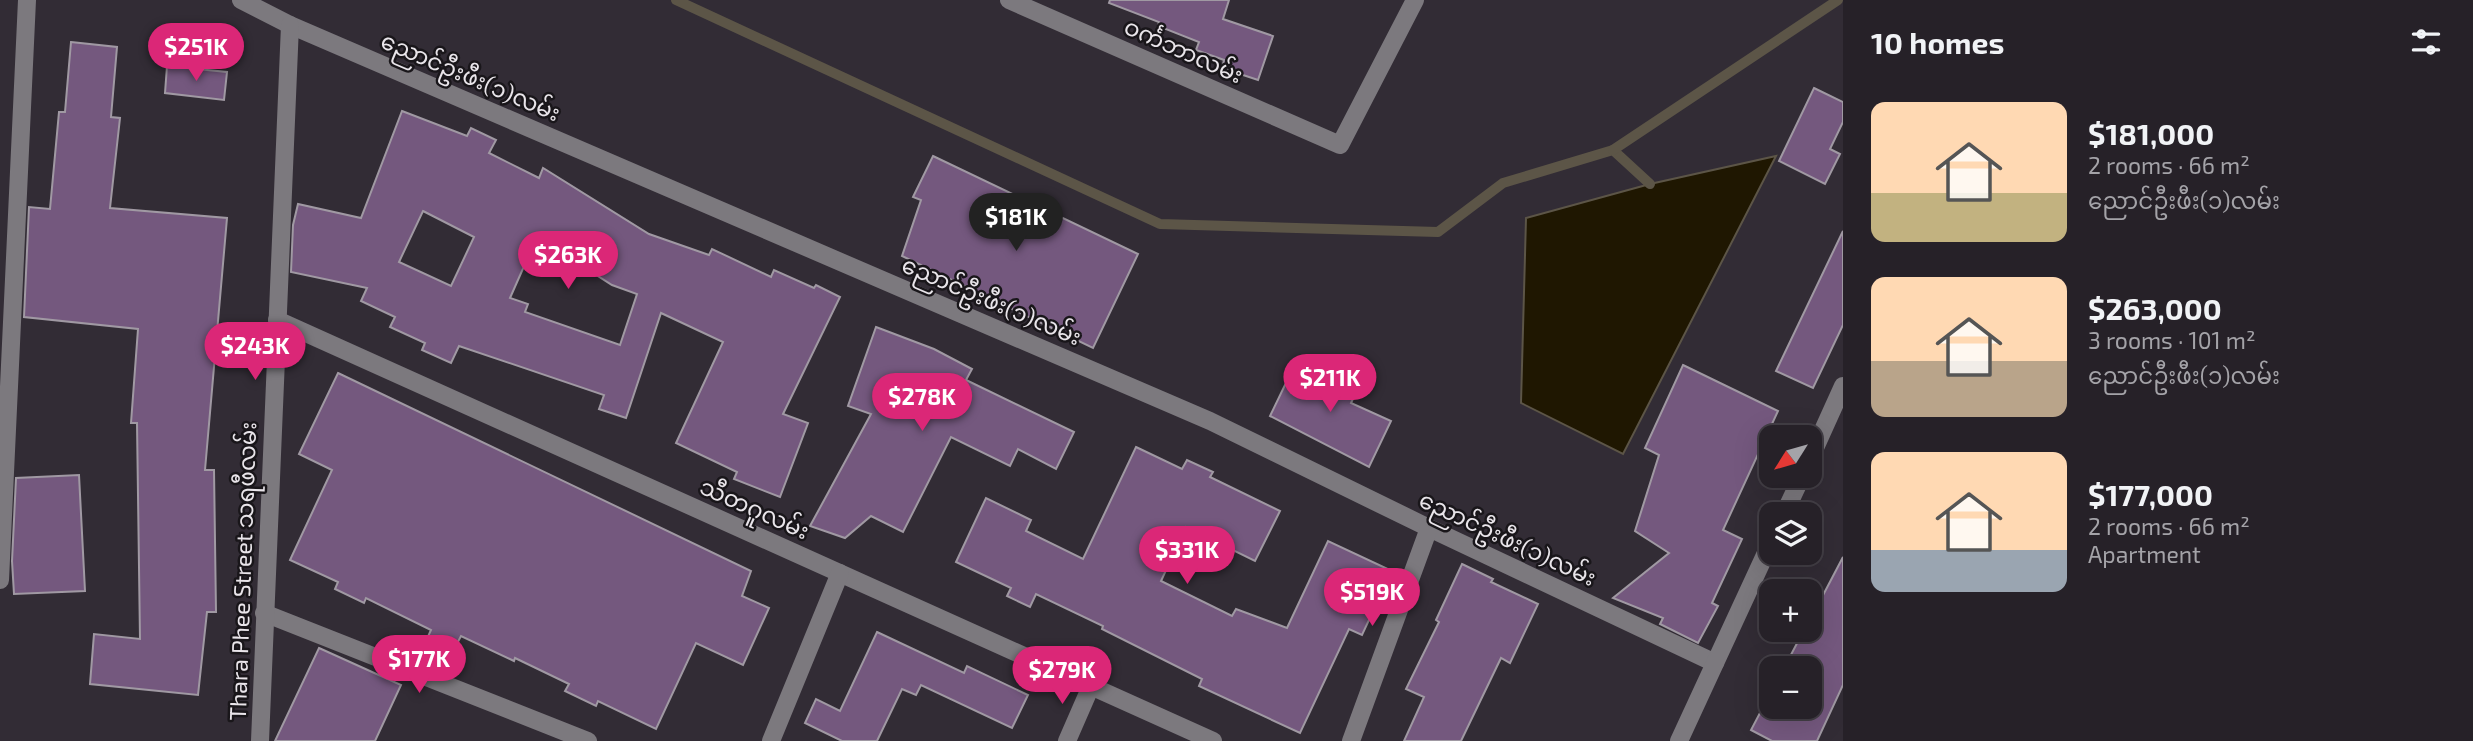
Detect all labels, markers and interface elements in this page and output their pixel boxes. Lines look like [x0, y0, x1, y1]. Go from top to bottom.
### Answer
street label: ဝင်္ကဘာလမ်း [1120, 10, 1248, 89]
icon: filters [2407, 23, 2445, 61]
pin: $251K [147, 24, 245, 83]
text: 10 homes [1871, 24, 2004, 60]
street label: ညောင်ဦးဖီး(၁)လမ်း [375, 25, 565, 132]
text: $251K [164, 32, 228, 60]
text: $181,000 [2088, 115, 2214, 151]
icon: home [1927, 130, 2011, 214]
text: 2 rooms · 66 m² [2088, 151, 2250, 179]
text: ညောင်ဦးဖီး(၁)လမ်း [2088, 186, 2280, 214]
pin: $181K [967, 194, 1065, 253]
text: $181K [985, 202, 1047, 230]
pin: $263K [519, 232, 617, 291]
text: $263K [534, 240, 602, 268]
street label: ညောင်ဦးဖီး(၁)လမ်း [896, 249, 1086, 356]
text: $263,000 [2088, 290, 2222, 326]
icon: home [1927, 305, 2011, 389]
pin: $243K [206, 322, 304, 382]
text: 3 rooms · 101 m² [2088, 326, 2255, 354]
text: $243K [221, 331, 289, 359]
pin: $211K [1281, 354, 1379, 414]
text: ညောင်ဦးဖီး(၁)လမ်း [2088, 361, 2280, 389]
text: $211K [1299, 363, 1361, 391]
pin: $278K [873, 374, 971, 433]
text: $278K [888, 382, 956, 410]
street label: Thara Phee Street သရဖီလမ်း [222, 421, 267, 721]
north arrow [1759, 425, 1822, 488]
map controls [1759, 425, 1822, 719]
street label: သီတဂူလမ်း [694, 471, 814, 550]
text: $177,000 [2088, 476, 2213, 512]
icon: home [1927, 480, 2011, 564]
street label: ညောင်ဦးဖီး(၁)လမ်း [1413, 484, 1601, 597]
button: layers [1759, 502, 1822, 565]
text: 2 rooms · 66 m² [2088, 512, 2250, 540]
pin: $331K [1138, 526, 1236, 586]
text: $331K [1155, 535, 1219, 563]
text: Apartment [2088, 540, 2201, 568]
pin: $519K [1323, 568, 1421, 628]
text: $519K [1340, 577, 1404, 605]
button: + [1759, 579, 1822, 642]
pin: $177K [370, 636, 468, 695]
text: $177K [388, 644, 450, 672]
pin: $279K [1013, 646, 1111, 706]
text: $279K [1029, 655, 1096, 683]
button: − [1759, 656, 1822, 719]

